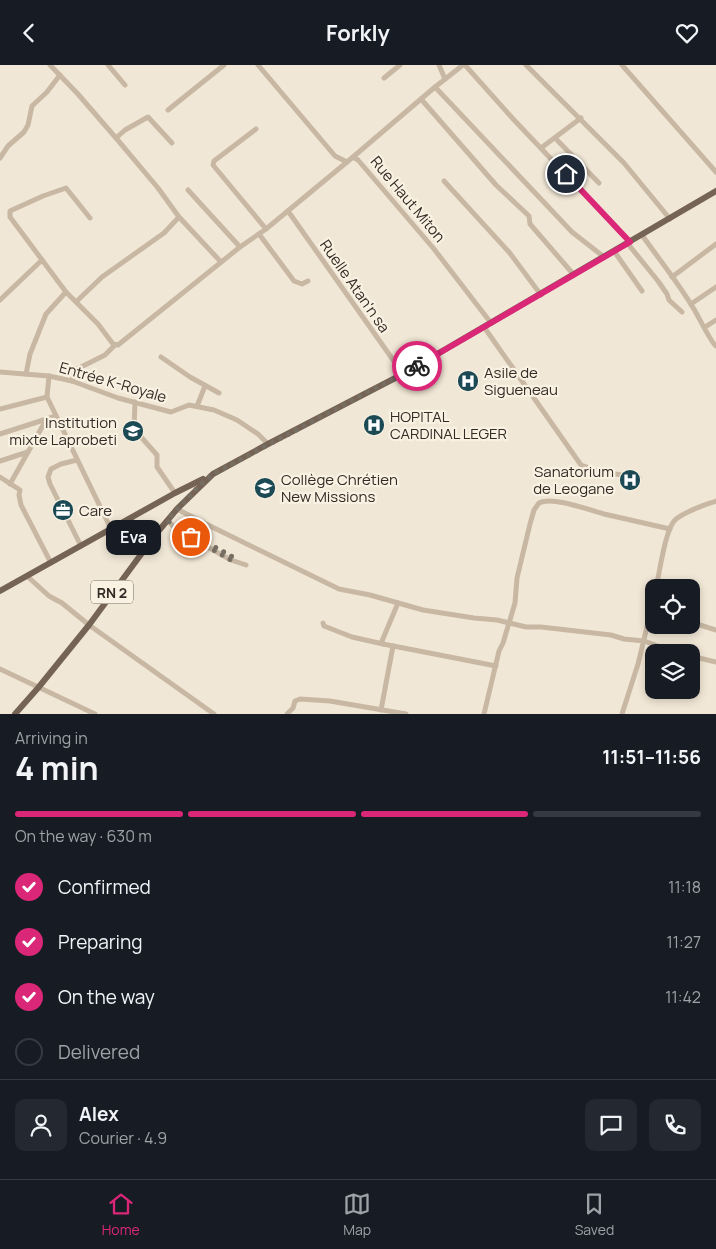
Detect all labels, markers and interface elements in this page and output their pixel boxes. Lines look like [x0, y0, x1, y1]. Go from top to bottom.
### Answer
text: Forkly [326, 18, 390, 48]
icon: back [15, 19, 43, 47]
icon: heart [673, 19, 701, 47]
street label: Rue Haut Miton [366, 152, 450, 247]
pin [545, 153, 587, 195]
icon: home [552, 160, 580, 188]
street label: Ruelle Atan'n sa [315, 235, 395, 337]
courier [392, 341, 442, 391]
icon: bike [403, 352, 431, 380]
street label: Entrée K-Royale [57, 357, 169, 407]
place label: Asile de Sigueneau [484, 362, 558, 400]
hospital icon: Asile de Sigueneau [456, 369, 480, 393]
place label: HOPITAL CARDINAL LEGER [390, 406, 507, 444]
place label: Institution mixte Laprobeti [9, 412, 117, 450]
hospital icon: HOPITAL CARDINAL LEGER [362, 413, 386, 437]
school or university icon: Institution mixte Laprobeti [121, 419, 145, 443]
place label: Sanatorium de Leogane [533, 461, 614, 499]
hospital icon: Sanatorium de Leogane [618, 468, 642, 492]
place label: Collège Chrétien New Missions [281, 469, 398, 507]
school or university icon: Collège Chrétien New Missions [253, 476, 277, 500]
office icon: Care [51, 498, 75, 522]
place label: Care [79, 500, 112, 521]
pin [170, 516, 212, 558]
callout: Eva [106, 519, 161, 555]
icon: bag [177, 523, 205, 551]
text: Eva [120, 526, 147, 548]
map controls [645, 579, 700, 699]
button: locate [645, 579, 700, 634]
road number: RN 2 [91, 581, 133, 603]
button: layers [645, 644, 700, 699]
text: Arriving in [15, 727, 88, 749]
text: 11:51–11:56 [602, 744, 701, 770]
text: 4 min [15, 746, 99, 790]
text: On the way · 630 m [15, 825, 152, 847]
icon: check [15, 873, 43, 901]
text: Confirmed [58, 874, 151, 900]
text: 11:18 [668, 876, 701, 898]
icon: check [15, 928, 43, 956]
text: Preparing [58, 929, 143, 955]
text: 11:27 [667, 931, 701, 953]
icon: check [15, 983, 43, 1011]
text: On the way [58, 984, 155, 1010]
text: 11:42 [665, 986, 701, 1008]
text: Delivered [58, 1039, 140, 1065]
button: person [15, 1099, 67, 1151]
button: chat [585, 1099, 637, 1151]
button: phone [649, 1099, 701, 1151]
text: Alex [79, 1101, 119, 1127]
text: Courier · 4.9 [79, 1127, 167, 1149]
tab: Home [102, 1190, 140, 1239]
tab: Map [343, 1190, 371, 1239]
tab: Saved [575, 1190, 614, 1239]

